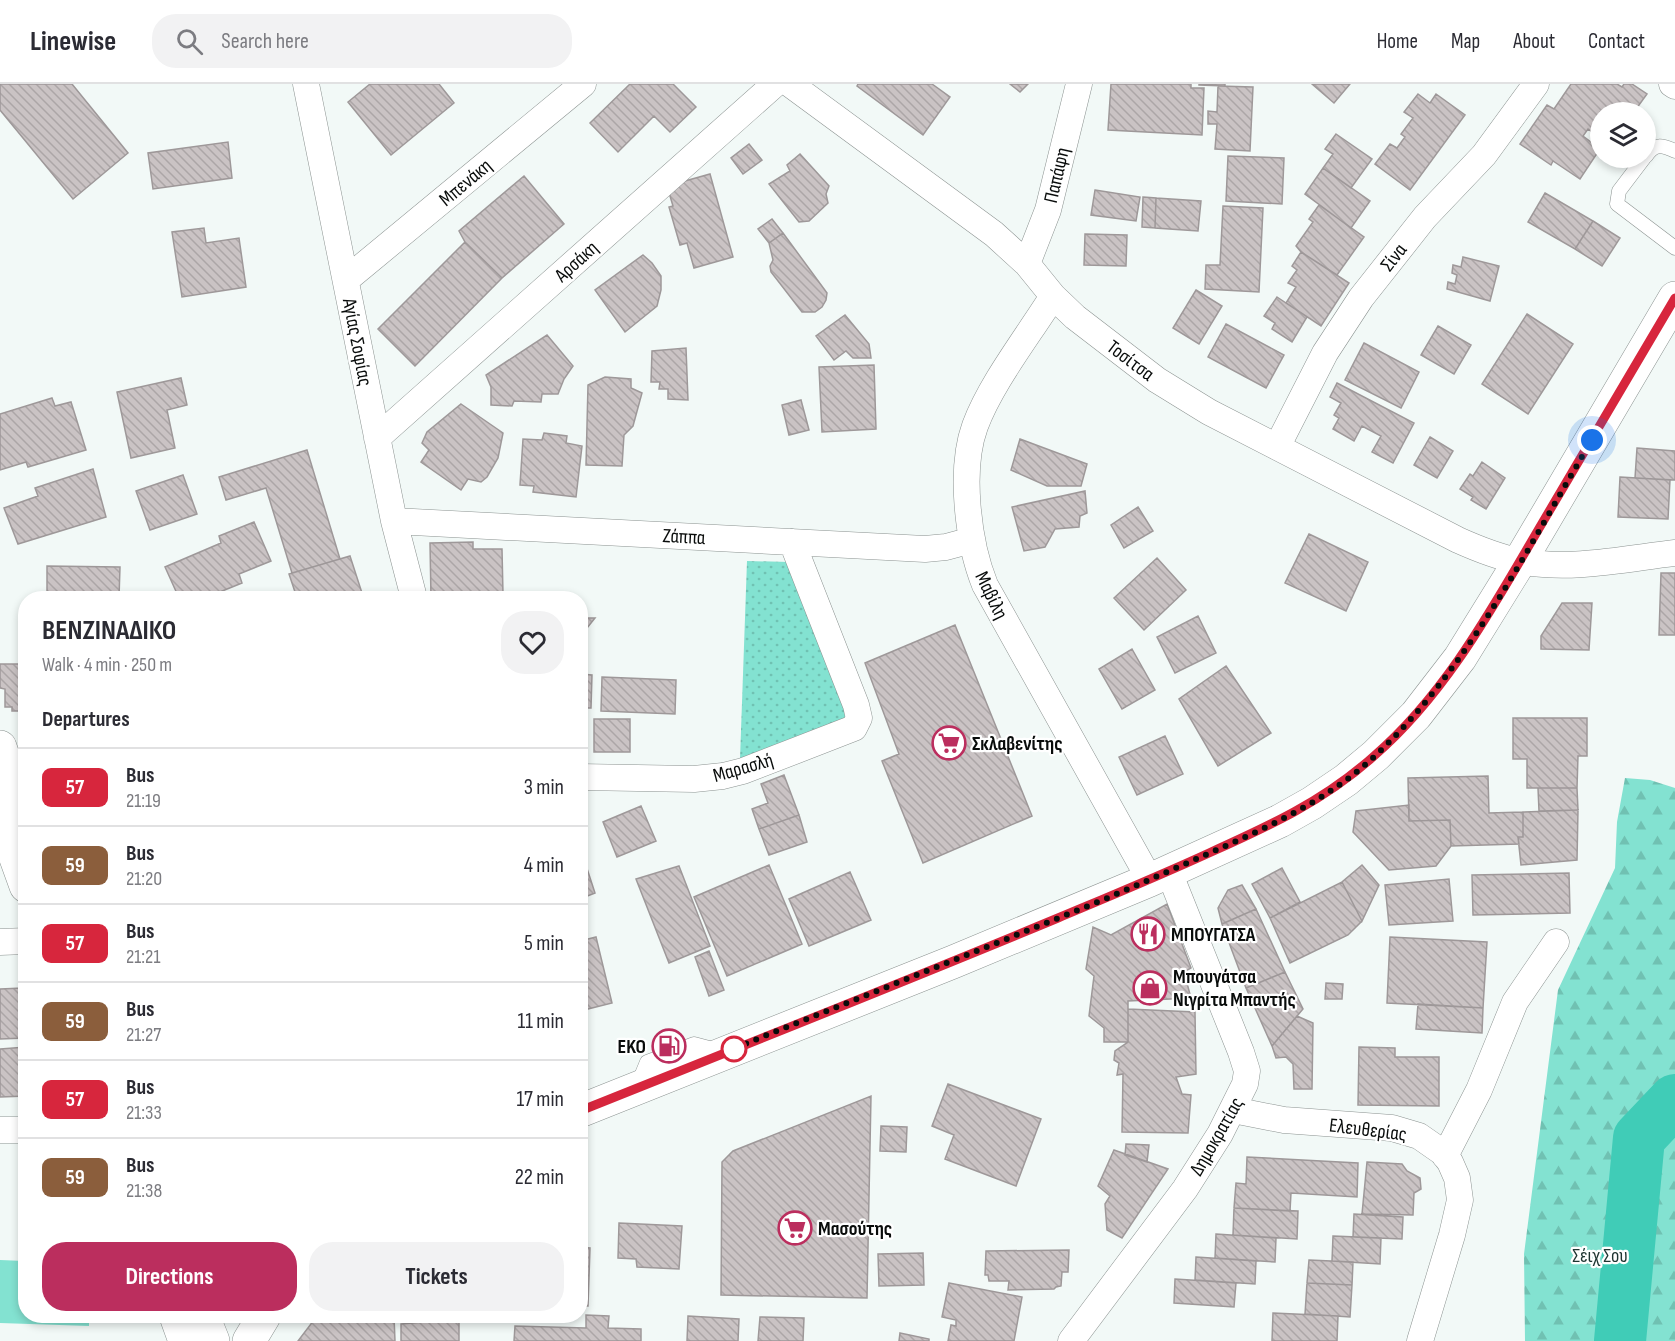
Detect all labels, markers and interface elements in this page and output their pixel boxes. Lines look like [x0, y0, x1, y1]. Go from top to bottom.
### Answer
search box [152, 14, 572, 68]
text: Linewise [30, 25, 116, 58]
icon: search [173, 25, 206, 58]
text: Search here [221, 28, 309, 55]
text: Home [1377, 29, 1418, 54]
text: Map [1451, 29, 1480, 54]
text: About [1513, 29, 1555, 54]
text: Contact [1588, 29, 1645, 54]
map controls [1590, 102, 1656, 168]
button: layers [1590, 102, 1656, 168]
street label: Παπάφη [1039, 145, 1075, 205]
street label: Μπενάκη [434, 154, 497, 212]
street label: Αρσάκη [549, 236, 603, 288]
street label: Σίνα [1376, 238, 1412, 276]
street label: Αγίας Σοφίας [337, 295, 377, 388]
street label: Τοσίτσα [1102, 335, 1159, 387]
your location [1577, 425, 1607, 455]
street label: Ζάππα [662, 524, 706, 550]
street label: Μαβίλη [969, 568, 1013, 623]
button: heart [501, 611, 564, 674]
text: ΒΕΝΖΙΝΑΔΙΚΟ [42, 614, 176, 647]
text: Walk · 4 min · 250 m [42, 653, 172, 677]
text: Departures [42, 706, 130, 733]
supermarket icon: Σκλαβενίτης [931, 725, 967, 761]
place label: Σκλαβενίτης [972, 732, 1063, 756]
street label: Μαρασλή [710, 748, 776, 788]
text: Bus [126, 762, 155, 789]
text: 3 min [524, 774, 564, 801]
text: 57 [66, 775, 84, 800]
text: 21:19 [126, 789, 161, 813]
text: Bus [126, 840, 155, 867]
text: 4 min [524, 852, 564, 879]
text: 59 [65, 853, 85, 878]
text: 21:20 [126, 867, 162, 891]
restaurant icon: ΜΠΟΥΓΑΤΣΑ [1130, 916, 1166, 952]
text: Bus [126, 918, 155, 945]
place label: ΜΠΟΥΓΑΤΣΑ [1171, 923, 1256, 947]
text: 5 min [524, 930, 564, 957]
text: 57 [66, 931, 84, 956]
text: 21:21 [126, 945, 160, 969]
place label: Μπουγάτσα Νιγρίτα Μπαντής [1173, 965, 1296, 1012]
shop icon: Μπουγάτσα Νιγρίτα Μπαντής [1132, 970, 1168, 1006]
text: Bus [126, 996, 155, 1023]
text: 11 min [517, 1008, 564, 1035]
text: 59 [65, 1009, 85, 1034]
text: 21:27 [126, 1023, 161, 1047]
fuel station icon: EKO [651, 1028, 687, 1064]
place label: EKO [618, 1035, 646, 1059]
unlabelled marker [721, 1036, 747, 1062]
text: Bus [126, 1074, 155, 1101]
text: 17 min [516, 1086, 564, 1113]
text: 57 [66, 1087, 84, 1112]
street label: Δημοκρατίας [1185, 1093, 1249, 1180]
text: 21:33 [126, 1101, 162, 1125]
street label: Ελευθερίας [1328, 1113, 1408, 1147]
text: Bus [126, 1152, 155, 1179]
text: 22 min [515, 1164, 564, 1191]
text: 59 [65, 1165, 85, 1190]
text: 21:38 [126, 1179, 162, 1203]
supermarket icon: Μασούτης [777, 1210, 813, 1246]
place label: Μασούτης [818, 1217, 892, 1241]
button: Directions [42, 1242, 297, 1311]
button: Tickets [309, 1242, 564, 1311]
park label: Σέιχ Σου [1572, 1244, 1628, 1268]

